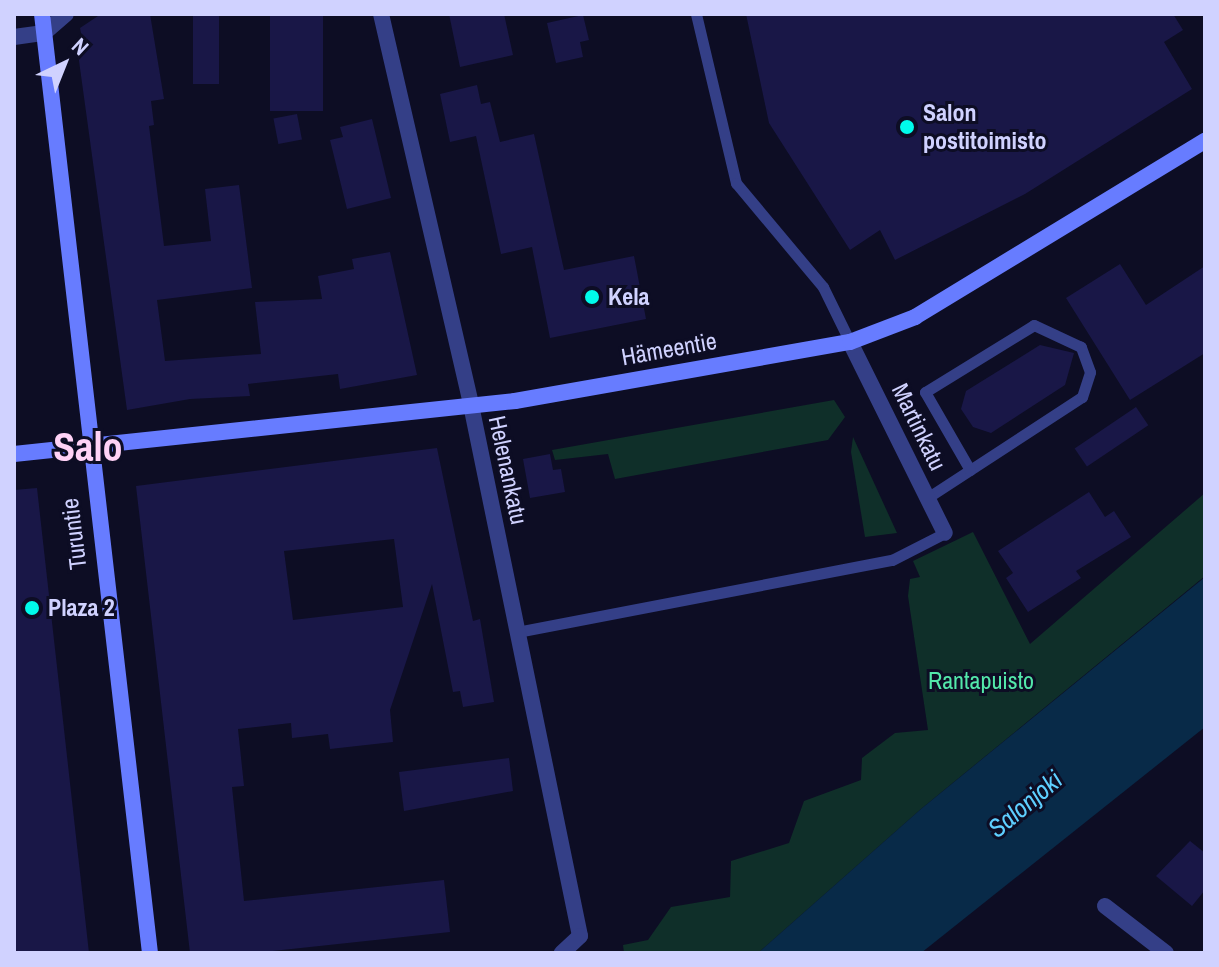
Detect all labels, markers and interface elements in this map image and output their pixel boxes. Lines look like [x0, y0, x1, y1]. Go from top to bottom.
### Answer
north arrow [24, 24, 104, 104]
text: N [65, 31, 95, 62]
place label: Salon postitoimisto [923, 99, 1047, 155]
marker: Salon postitoimisto [898, 118, 916, 136]
place label: Kela [608, 283, 650, 311]
marker: Kela [583, 288, 601, 306]
street label: Hämeentie [619, 326, 719, 372]
street label: Martinkatu [886, 379, 952, 475]
street label: Helenankatu [482, 413, 534, 527]
district label: Salo [53, 423, 123, 471]
street label: Turuntie [55, 497, 93, 571]
place label: Plaza 2 [48, 594, 115, 622]
marker: Plaza 2 [23, 599, 41, 617]
park label: Rantapuisto [928, 667, 1034, 695]
water label: Salonjoki [981, 764, 1069, 844]

